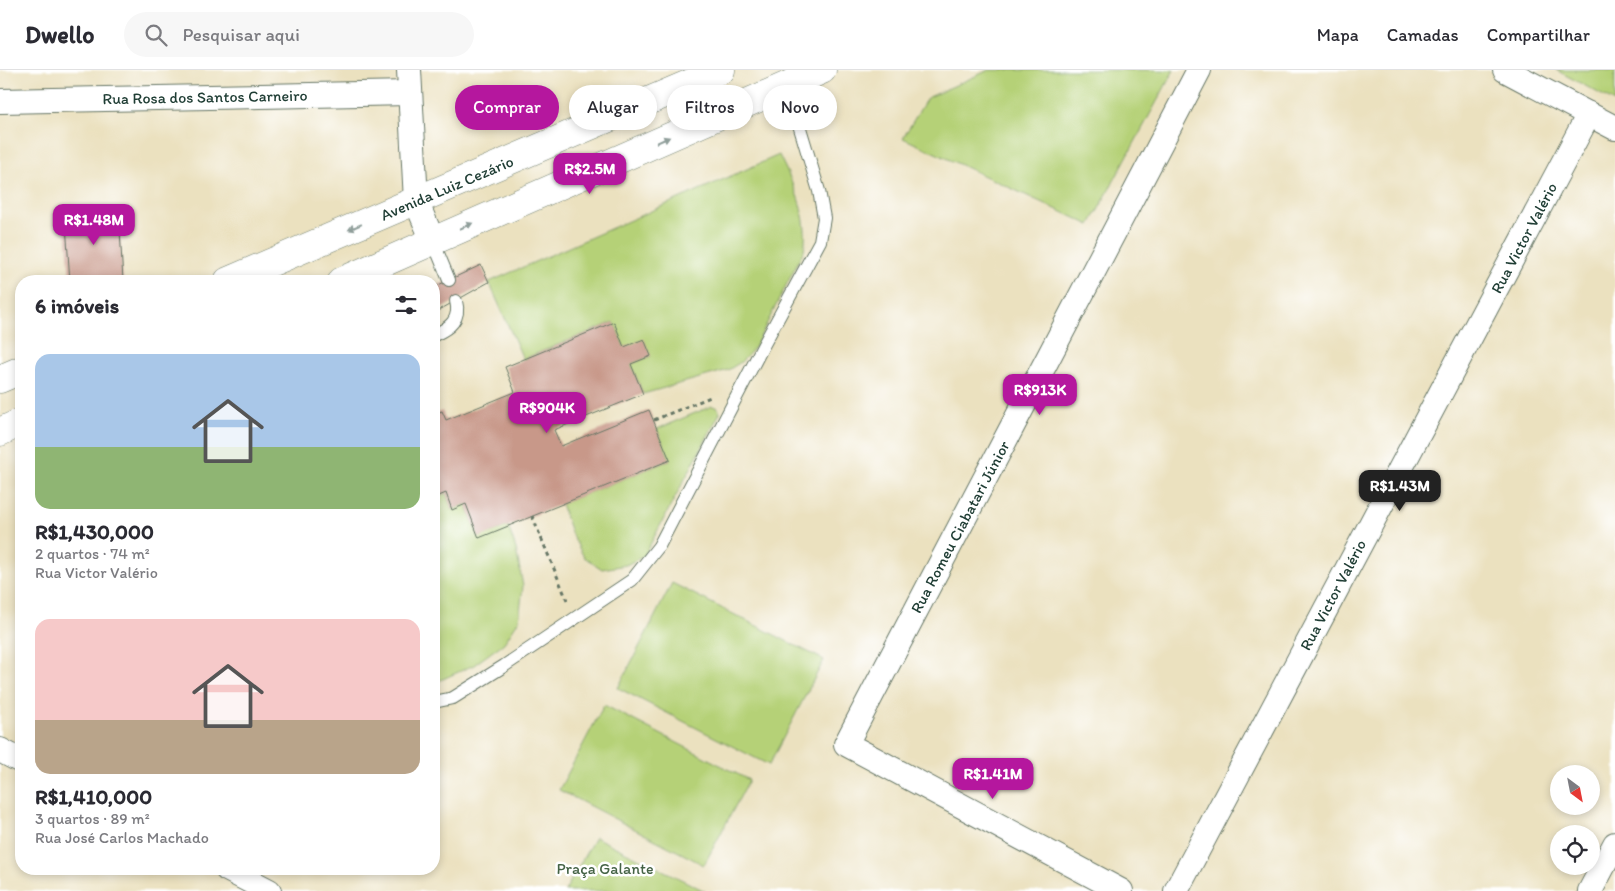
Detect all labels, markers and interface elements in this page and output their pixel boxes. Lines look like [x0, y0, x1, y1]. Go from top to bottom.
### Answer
search box [124, 12, 474, 57]
text: Dwello [25, 20, 94, 49]
icon: search [142, 21, 170, 49]
text: Pesquisar aqui [182, 23, 300, 46]
text: Mapa [1317, 24, 1359, 46]
text: Camadas [1387, 24, 1459, 46]
text: Compartilhar [1487, 24, 1590, 46]
chip: Comprar [455, 85, 559, 130]
chip: Alugar [569, 85, 657, 130]
chip: Filtros [667, 85, 753, 130]
chip: Novo [763, 85, 837, 130]
street label: Rua Rosa dos Santos Carneiro [102, 86, 308, 108]
one-way arrow [656, 135, 670, 143]
street label: Avenida Luiz Cezário [378, 151, 516, 225]
pin: R$2.5M [549, 152, 631, 195]
text: R$2.5M [564, 159, 616, 178]
street label: Rua Victor Valério [1487, 179, 1561, 297]
pin: R$1.48M [48, 204, 140, 246]
text: R$1.48M [64, 210, 124, 229]
one-way arrow [459, 222, 473, 230]
one-way arrow [348, 224, 362, 232]
icon: filters [392, 291, 420, 319]
text: 6 imóveis [35, 293, 119, 318]
pin: R$913K [999, 374, 1081, 416]
text: R$913K [1014, 380, 1066, 399]
icon: home [183, 386, 273, 476]
pin: R$904K [506, 392, 588, 434]
text: R$904K [519, 398, 575, 417]
street label: Rua Romeu Ciabatari Júnior [906, 438, 1014, 616]
pin: R$1.43M [1354, 470, 1446, 512]
text: R$1.43M [1370, 476, 1430, 495]
text: R$1,430,000 [35, 519, 154, 544]
street label: Rua Victor Valério [1296, 536, 1370, 654]
text: 2 quartos · 74 m² [35, 544, 150, 563]
text: Rua Victor Valério [35, 563, 158, 582]
icon: home [183, 651, 273, 741]
pin: R$1.41M [947, 758, 1039, 800]
text: R$1.41M [963, 764, 1023, 783]
north arrow [1550, 765, 1600, 815]
map controls [1550, 765, 1600, 875]
text: R$1,410,000 [35, 784, 152, 809]
text: 3 quartos · 89 m² [35, 809, 150, 828]
button: locate [1550, 825, 1600, 875]
text: Rua José Carlos Machado [35, 828, 209, 847]
park label: Praça Galante [556, 859, 654, 878]

